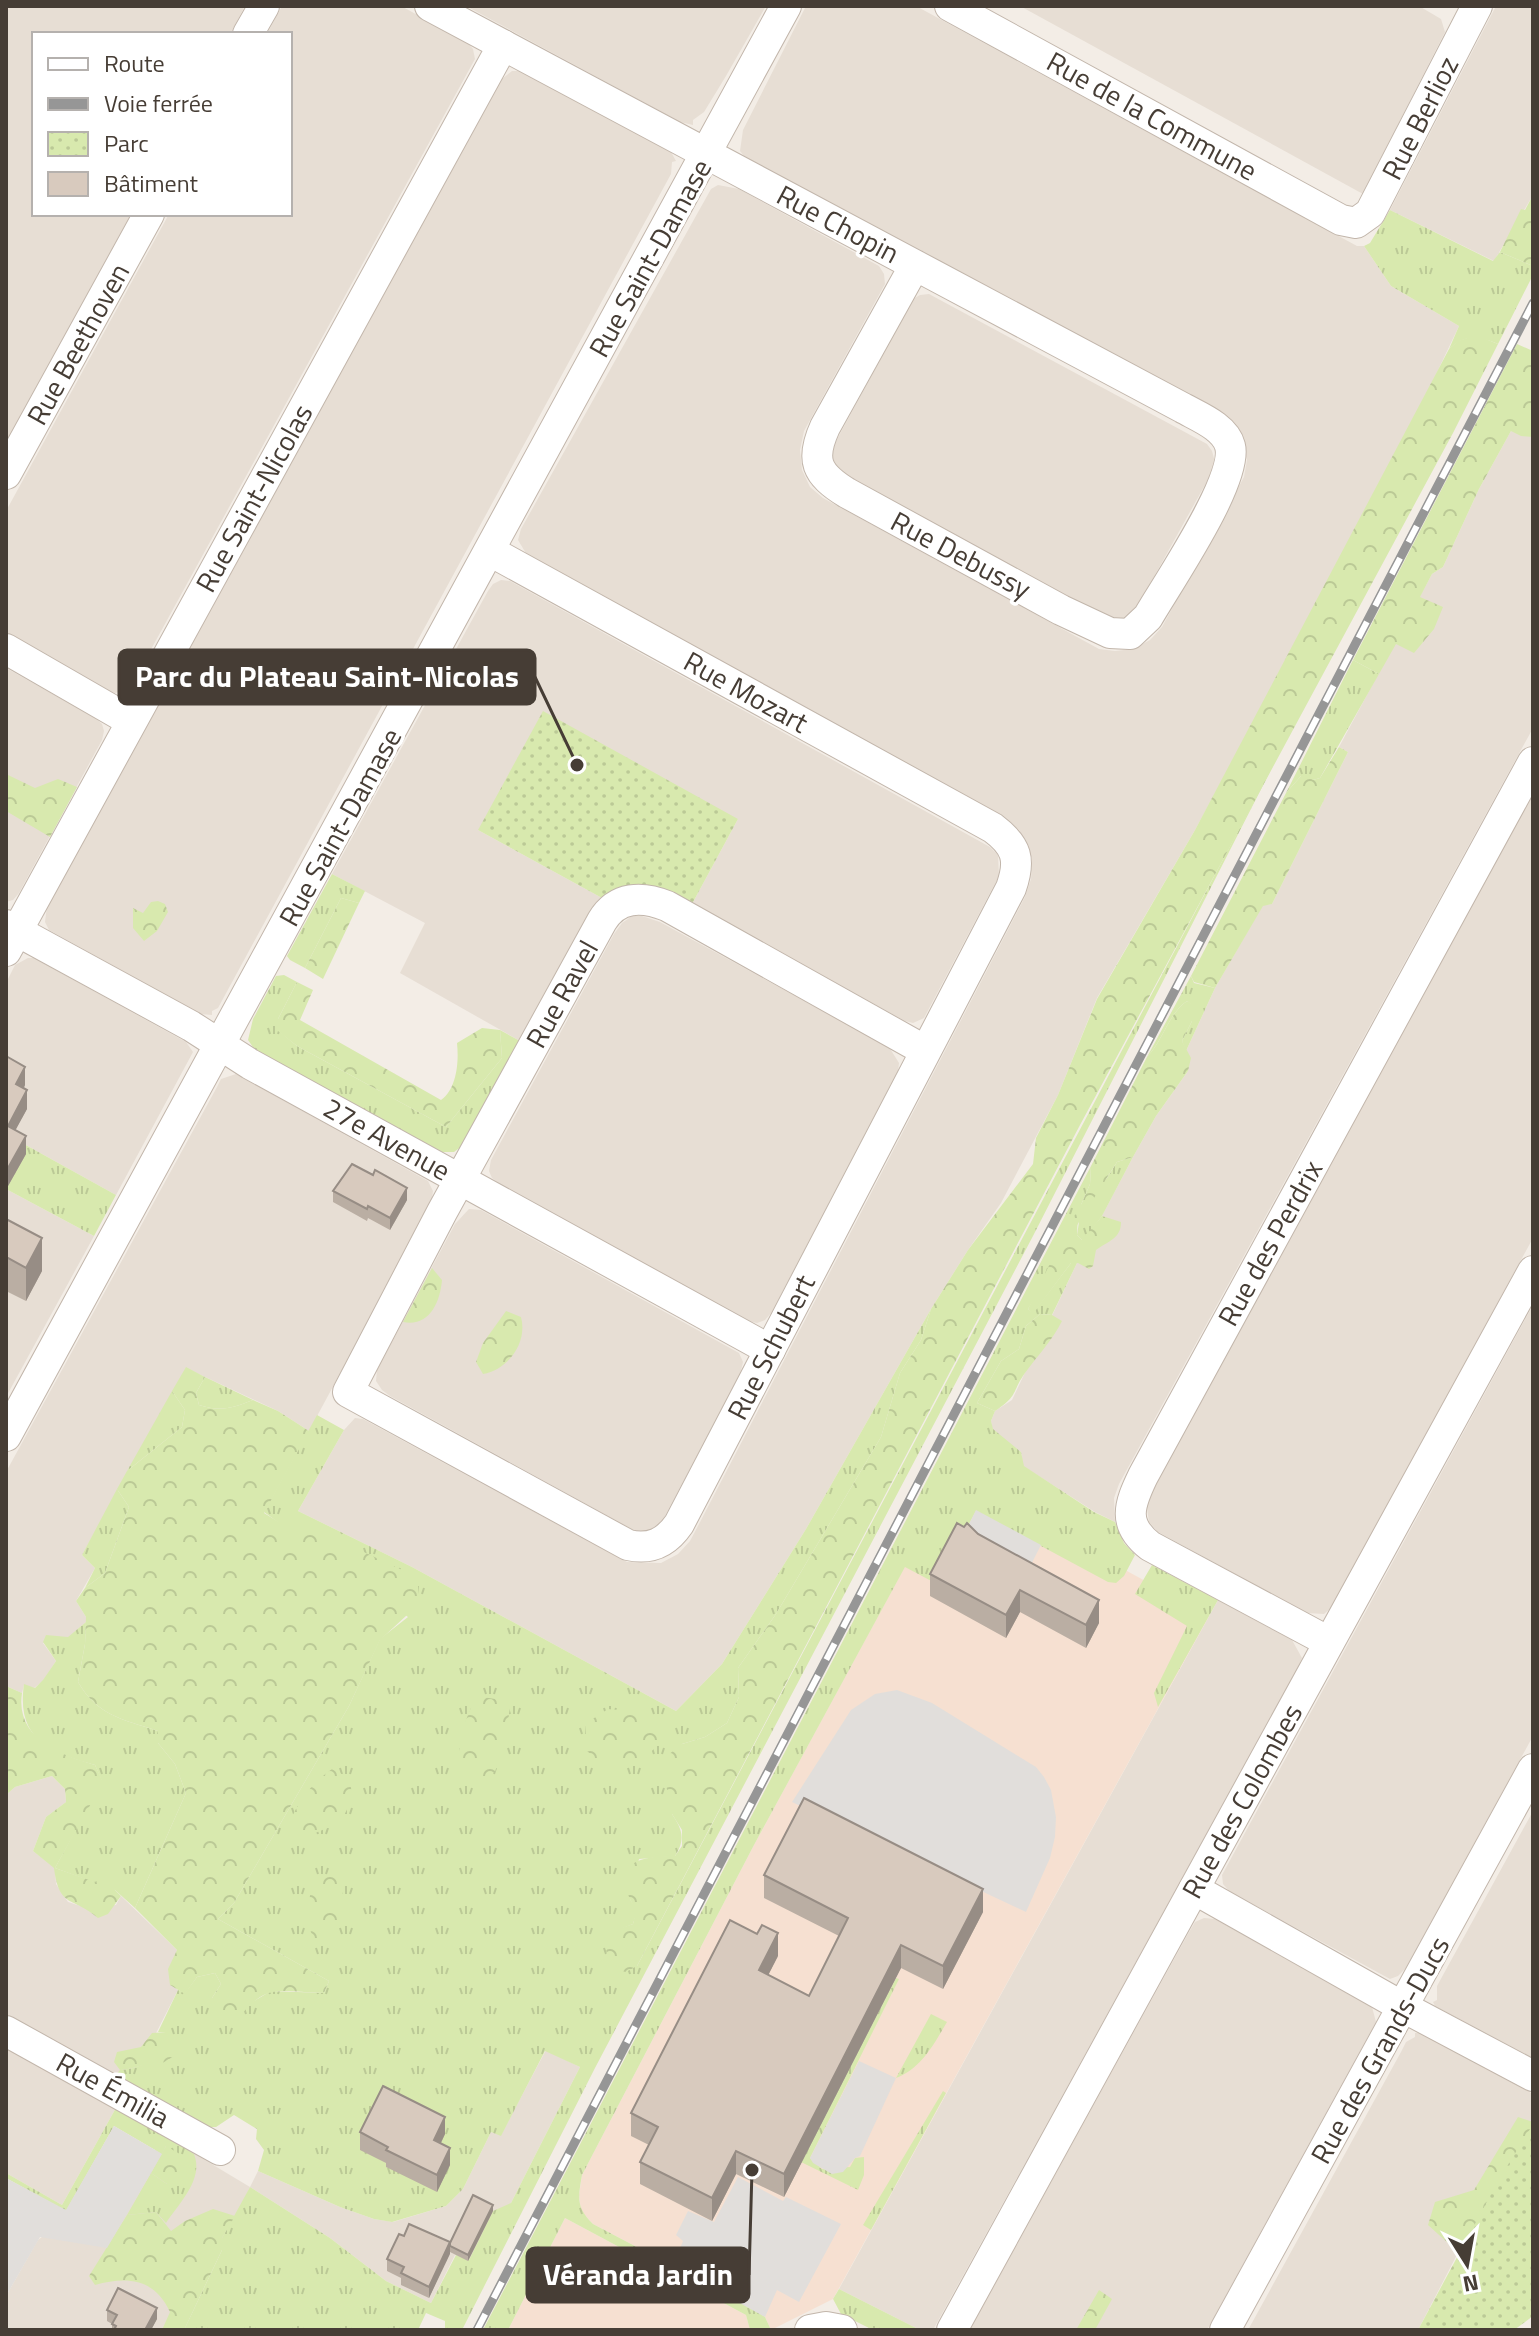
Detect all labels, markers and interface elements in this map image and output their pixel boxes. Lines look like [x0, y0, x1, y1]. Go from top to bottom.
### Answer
legend [32, 32, 292, 216]
street label: Rue de la Commune [1039, 40, 1265, 191]
text: Route [104, 45, 165, 81]
street label: Rue Berlioz [1370, 49, 1469, 187]
text: Voie ferrée [104, 85, 213, 121]
text: Parc [104, 125, 149, 161]
street label: Rue Saint-Damase [577, 151, 722, 365]
text: Bâtiment [104, 165, 198, 201]
street label: Rue Chopin [769, 173, 907, 274]
street label: Rue Beethoven [15, 255, 140, 433]
street label: Rue Saint-Nicolas [184, 396, 323, 600]
street label: Rue Debussy [883, 500, 1039, 610]
street label: Rue Mozart [676, 640, 817, 744]
callout: Parc du Plateau Saint-Nicolas [119, 650, 535, 704]
text: Parc du Plateau Saint-Nicolas [135, 653, 519, 699]
street label: Rue Saint-Damase [267, 720, 412, 934]
street label: Rue Ravel [514, 932, 609, 1055]
street label: 27e Avenue [316, 1086, 459, 1191]
street label: Rue des Perdrix [1206, 1152, 1333, 1334]
street label: Rue Schubert [716, 1266, 826, 1427]
street label: Rue des Colombes [1170, 1696, 1313, 1906]
street label: Rue des Grands-Ducs [1299, 1928, 1460, 2171]
street label: Rue Émilia [49, 2041, 178, 2138]
north arrow [1427, 2224, 1507, 2304]
callout: Véranda Jardin [527, 2248, 749, 2302]
text: Véranda Jardin [543, 2251, 733, 2297]
text: N [1460, 2265, 1482, 2302]

